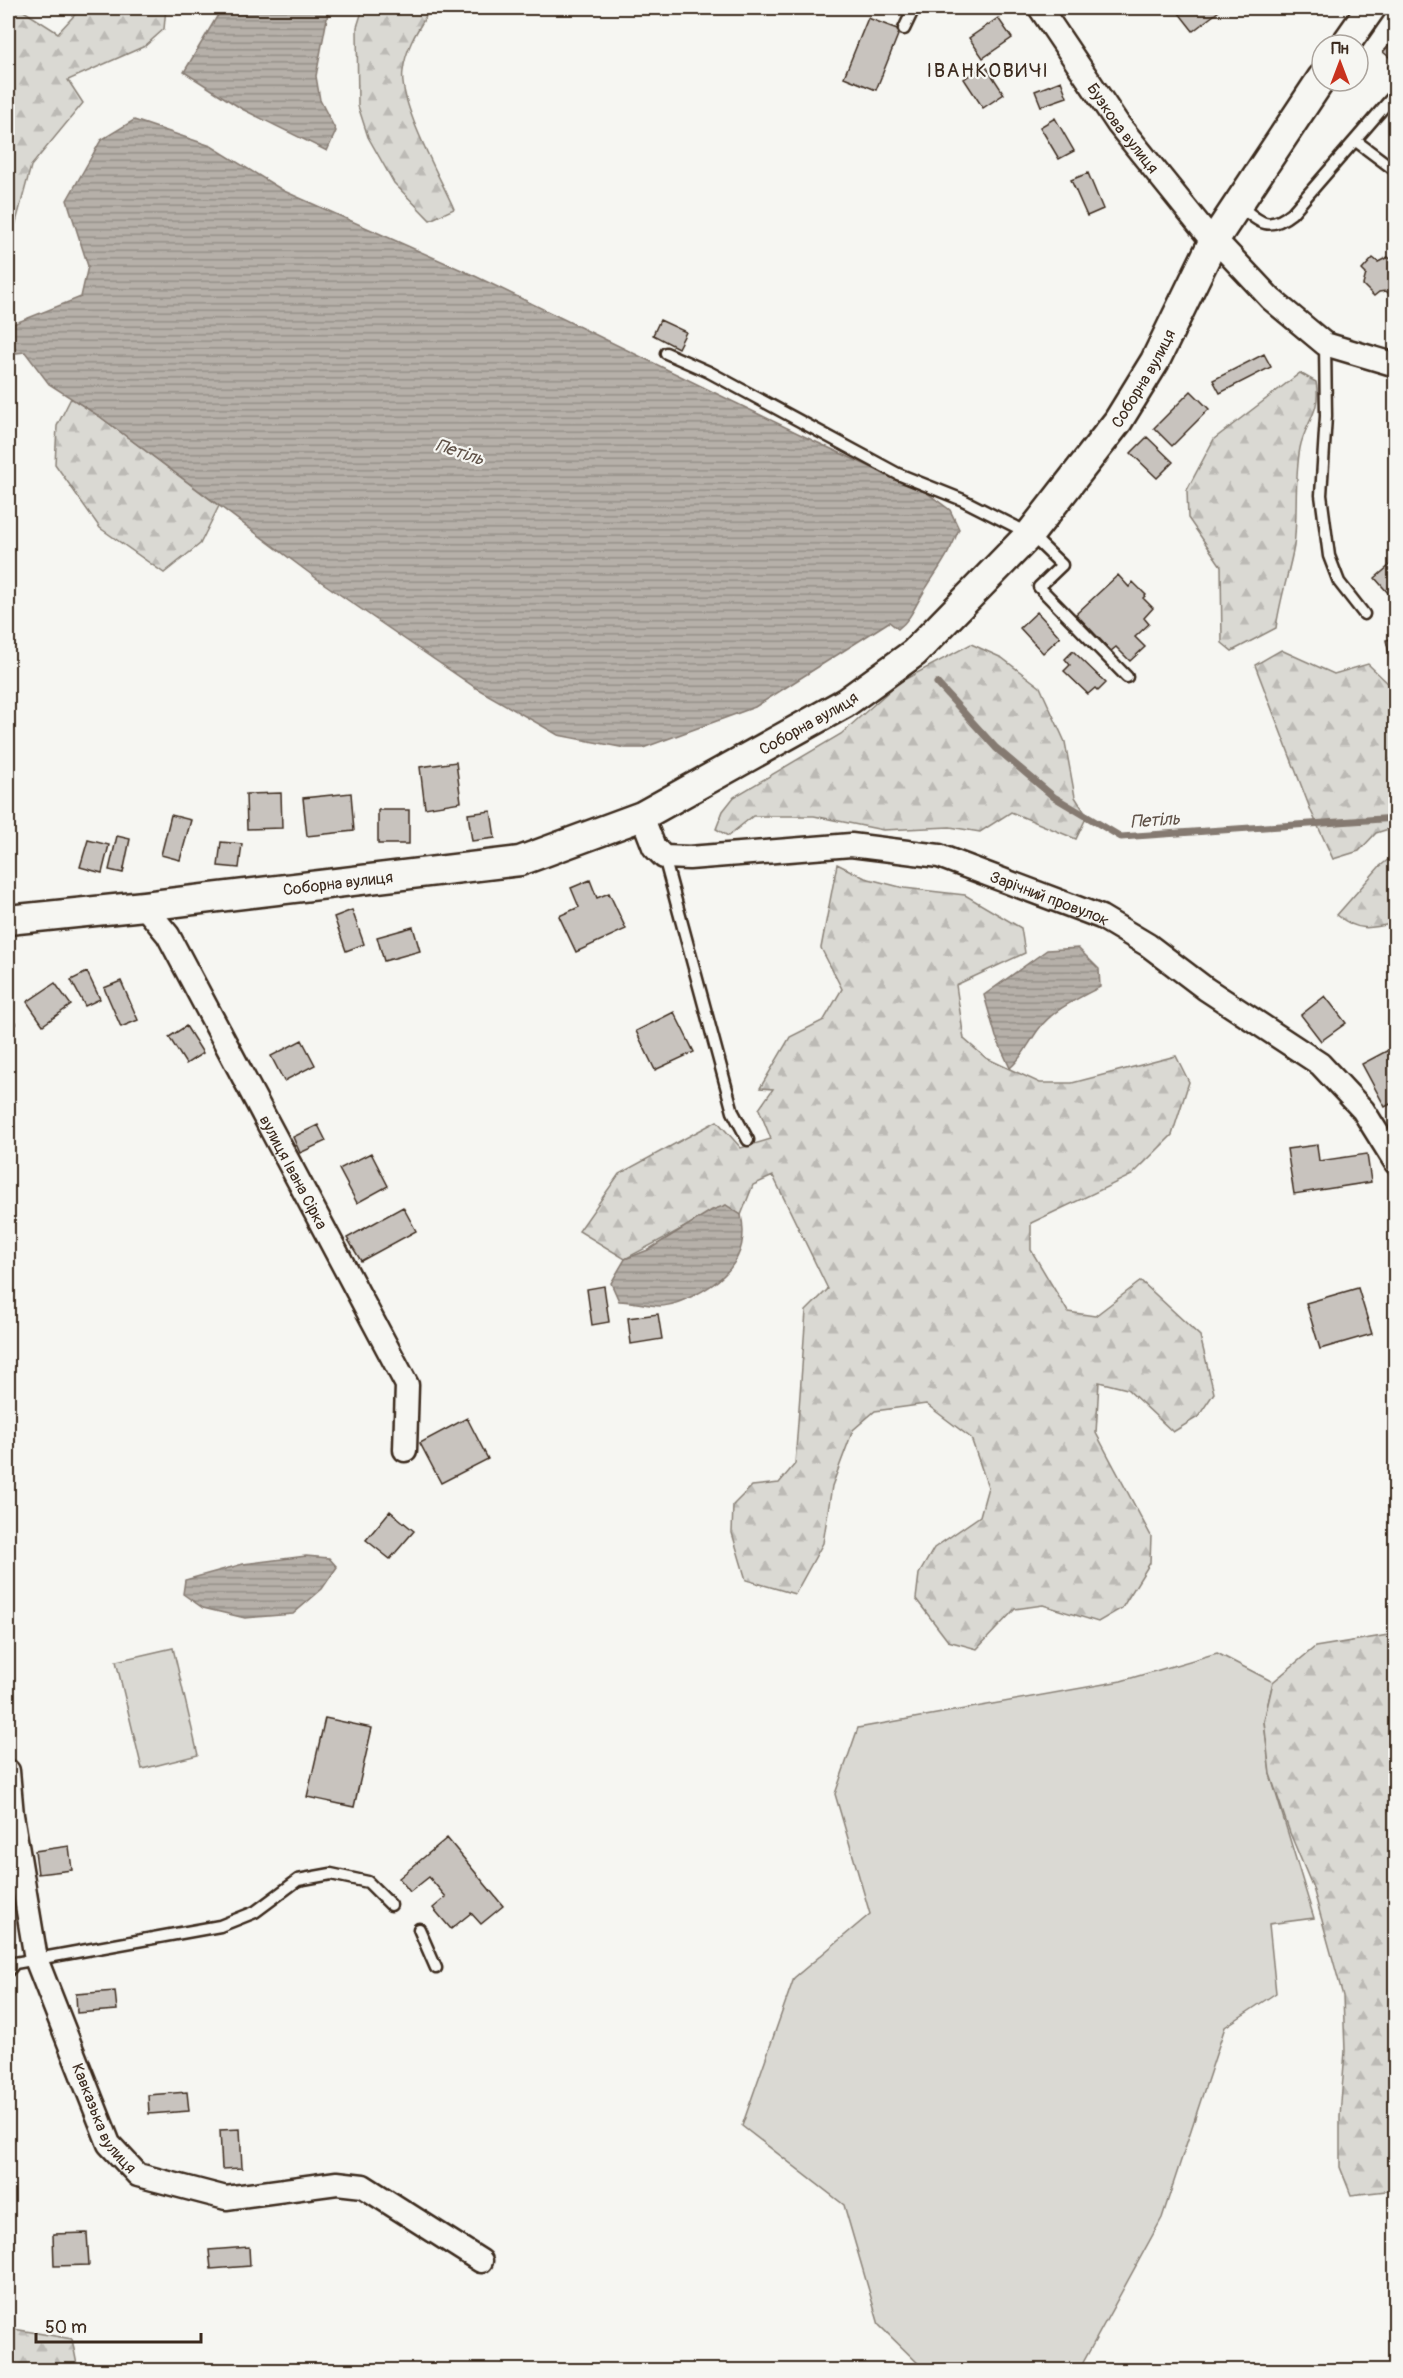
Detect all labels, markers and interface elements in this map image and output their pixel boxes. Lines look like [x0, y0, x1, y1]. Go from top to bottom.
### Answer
north arrow [1310, 33, 1370, 93]
text: Пн [1331, 39, 1349, 59]
district label: ІВАНКОВИЧІ [927, 58, 1049, 83]
street label: Бузкова вулиця [1082, 79, 1163, 178]
street label: Соборна вулиця [1107, 326, 1180, 432]
water label: Петіль [433, 434, 488, 471]
street label: Соборна вулиця [756, 688, 862, 760]
water label: Петіль [1129, 807, 1181, 834]
street label: Соборна вулиця [282, 867, 394, 900]
street label: Зарічний провулок [987, 867, 1113, 931]
street label: вулиця Івана Сірка [255, 1112, 331, 1233]
street label: Кавказька вулиця [67, 2060, 140, 2178]
scale bar [36, 2306, 201, 2344]
text: 50 m [45, 2316, 87, 2339]

